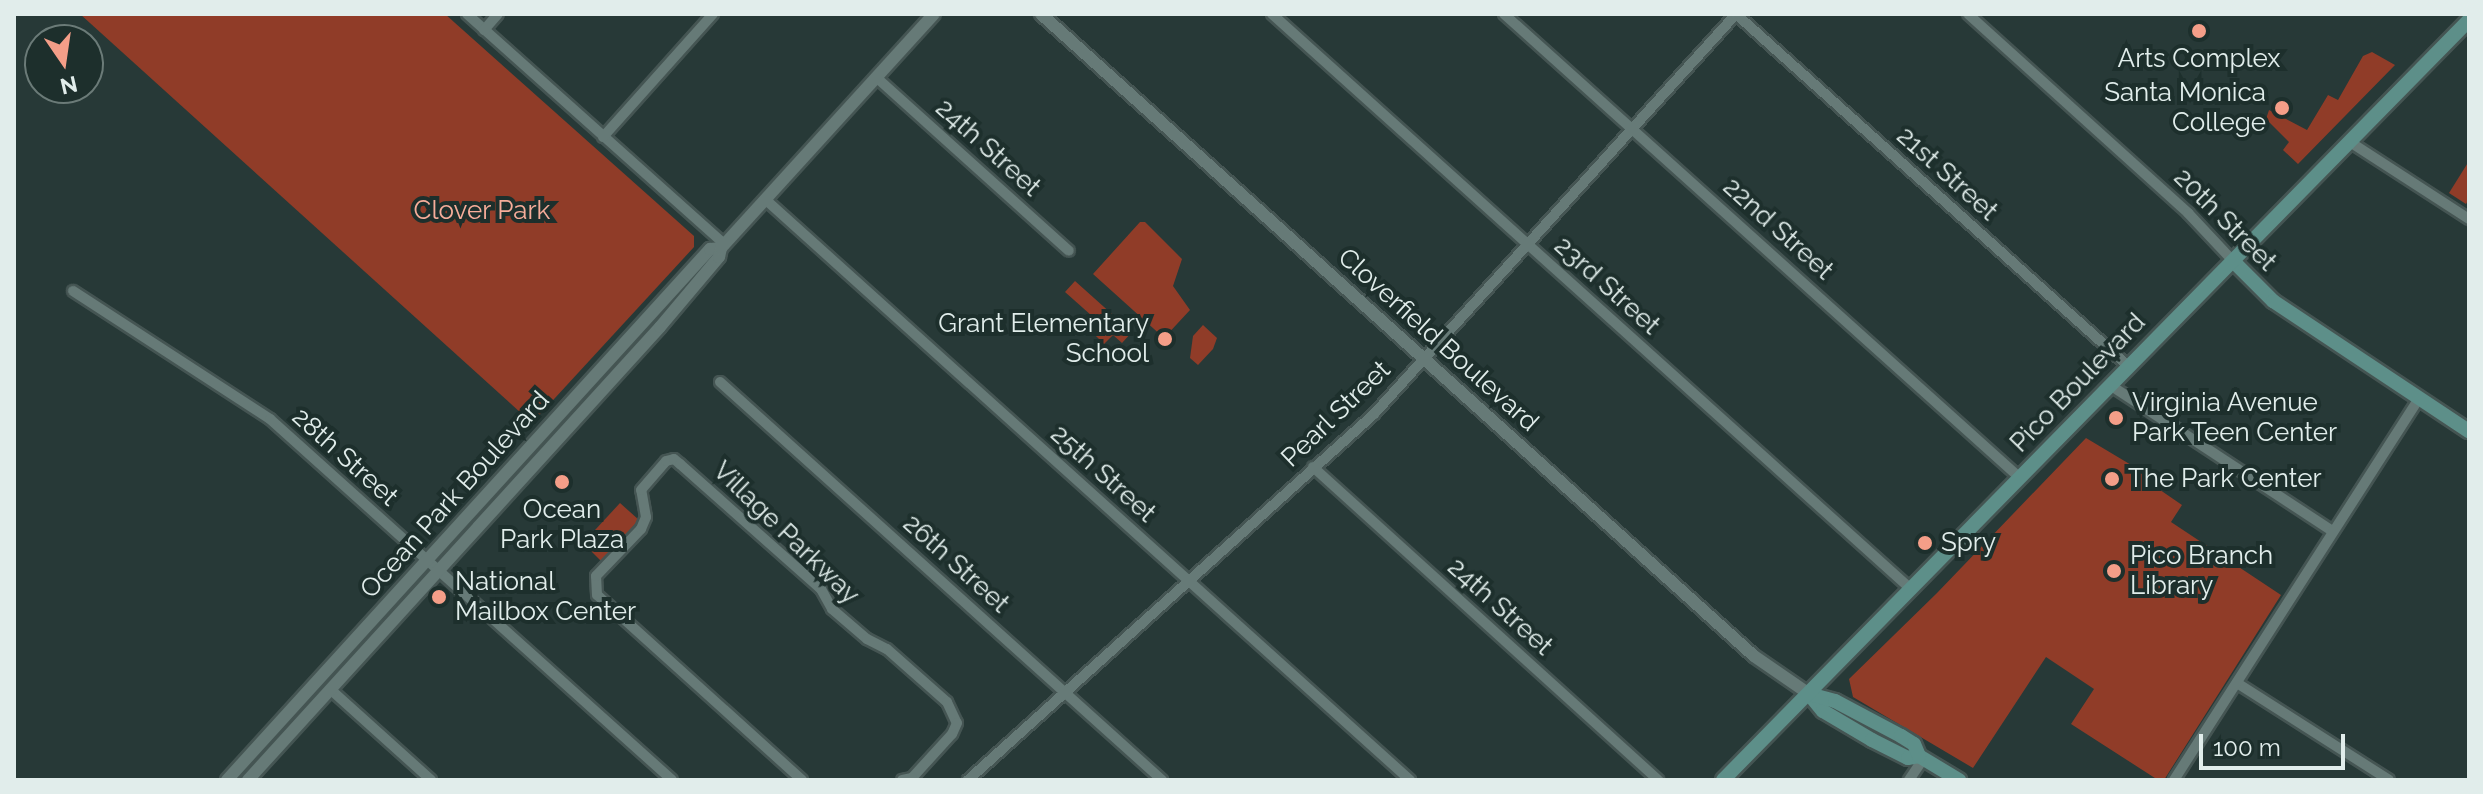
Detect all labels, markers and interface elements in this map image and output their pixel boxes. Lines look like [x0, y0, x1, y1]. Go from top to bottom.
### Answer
marker: Arts Complex [2190, 22, 2208, 40]
north arrow [24, 24, 104, 104]
place label: Arts Complex [2118, 43, 2280, 75]
text: N [58, 71, 80, 100]
place label: Santa Monica College [2104, 77, 2266, 138]
street label: 24th Street [929, 93, 1047, 203]
marker: Santa Monica College [2273, 99, 2291, 117]
street label: 21st Street [1890, 121, 2004, 227]
street label: 20th Street [2167, 162, 2283, 278]
street label: 22nd Street [1717, 172, 1839, 286]
park label: Clover Park [413, 195, 551, 227]
street label: 23rd Street [1548, 231, 1666, 341]
street label: Cloverfield Boulevard [1331, 242, 1545, 438]
street label: Pico Boulevard [2004, 307, 2152, 459]
place label: Grant Elementary School [938, 308, 1149, 370]
marker: Grant Elementary School [1156, 330, 1174, 348]
street label: Pearl Street [1275, 354, 1397, 474]
street label: Ocean Park Boulevard [354, 385, 556, 605]
place label: Virginia Avenue Park Teen Center [2132, 387, 2338, 448]
street label: 28th Street [286, 401, 404, 513]
marker: Virginia Avenue Park Teen Center [2107, 409, 2125, 427]
street label: 25th Street [1044, 419, 1162, 529]
street label: Village Parkway [706, 455, 866, 611]
place label: The Park Center [2128, 463, 2322, 495]
marker: The Park Center [2103, 470, 2121, 488]
marker: Ocean Park Plaza [553, 473, 571, 491]
place label: Ocean Park Plaza [500, 494, 624, 556]
street label: 26th Street [897, 508, 1015, 620]
place label: Spry [1941, 527, 1996, 559]
marker: Spry [1916, 534, 1934, 552]
place label: Pico Branch Library [2130, 540, 2273, 602]
street label: 24th Street [1441, 552, 1559, 662]
marker: Pico Branch Library [2105, 562, 2123, 580]
place label: National Mailbox Center [455, 566, 636, 628]
marker: National Mailbox Center [430, 588, 448, 606]
scale bar [2203, 718, 2349, 768]
text: 100 m [2213, 733, 2281, 762]

